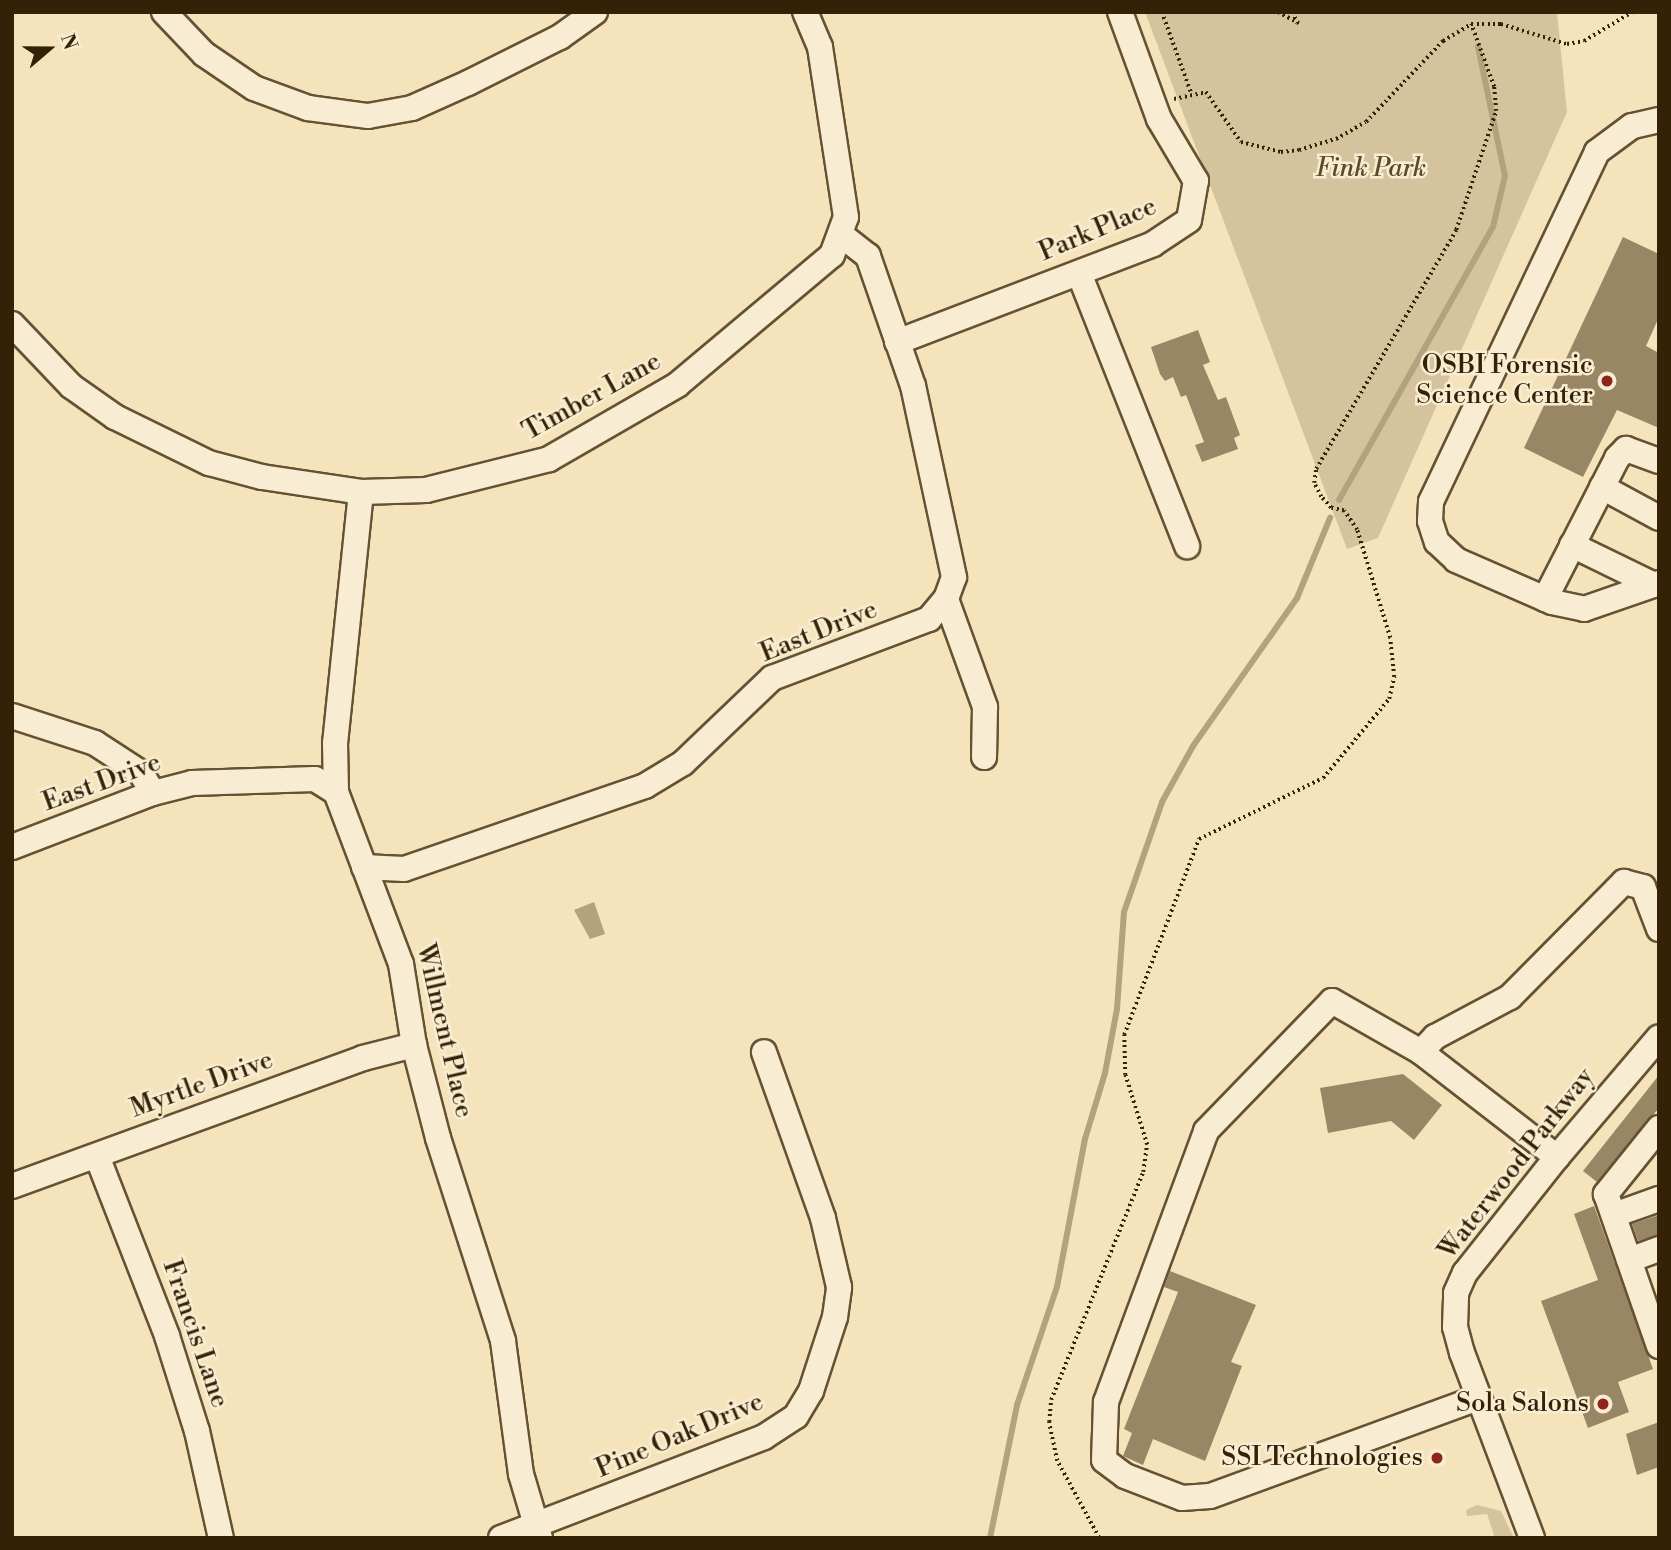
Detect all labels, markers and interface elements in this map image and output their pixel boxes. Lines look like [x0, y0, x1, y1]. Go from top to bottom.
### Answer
north arrow [14, 14, 84, 84]
text: N [55, 31, 83, 53]
park label: Fink Park [1316, 153, 1426, 185]
street label: Park Place [1035, 191, 1161, 269]
street label: Timber Lane [518, 346, 666, 448]
place label: OSBI Forensic Science Center [1416, 350, 1593, 412]
marker: OSBI Forensic Science Center [1599, 373, 1615, 389]
street label: East Drive [756, 594, 882, 670]
street label: East Drive [39, 747, 165, 819]
street label: Willment Place [409, 941, 479, 1121]
street label: Myrtle Drive [126, 1045, 278, 1125]
street label: Waterwood Parkway [1433, 1062, 1601, 1266]
street label: Francis Lane [155, 1256, 235, 1412]
street label: Pine Oak Drive [592, 1387, 768, 1485]
place label: Sola Salons [1456, 1388, 1589, 1420]
marker: Sola Salons [1595, 1396, 1611, 1412]
place label: SSI Technologies [1221, 1442, 1423, 1474]
marker: SSI Technologies [1429, 1450, 1445, 1466]

